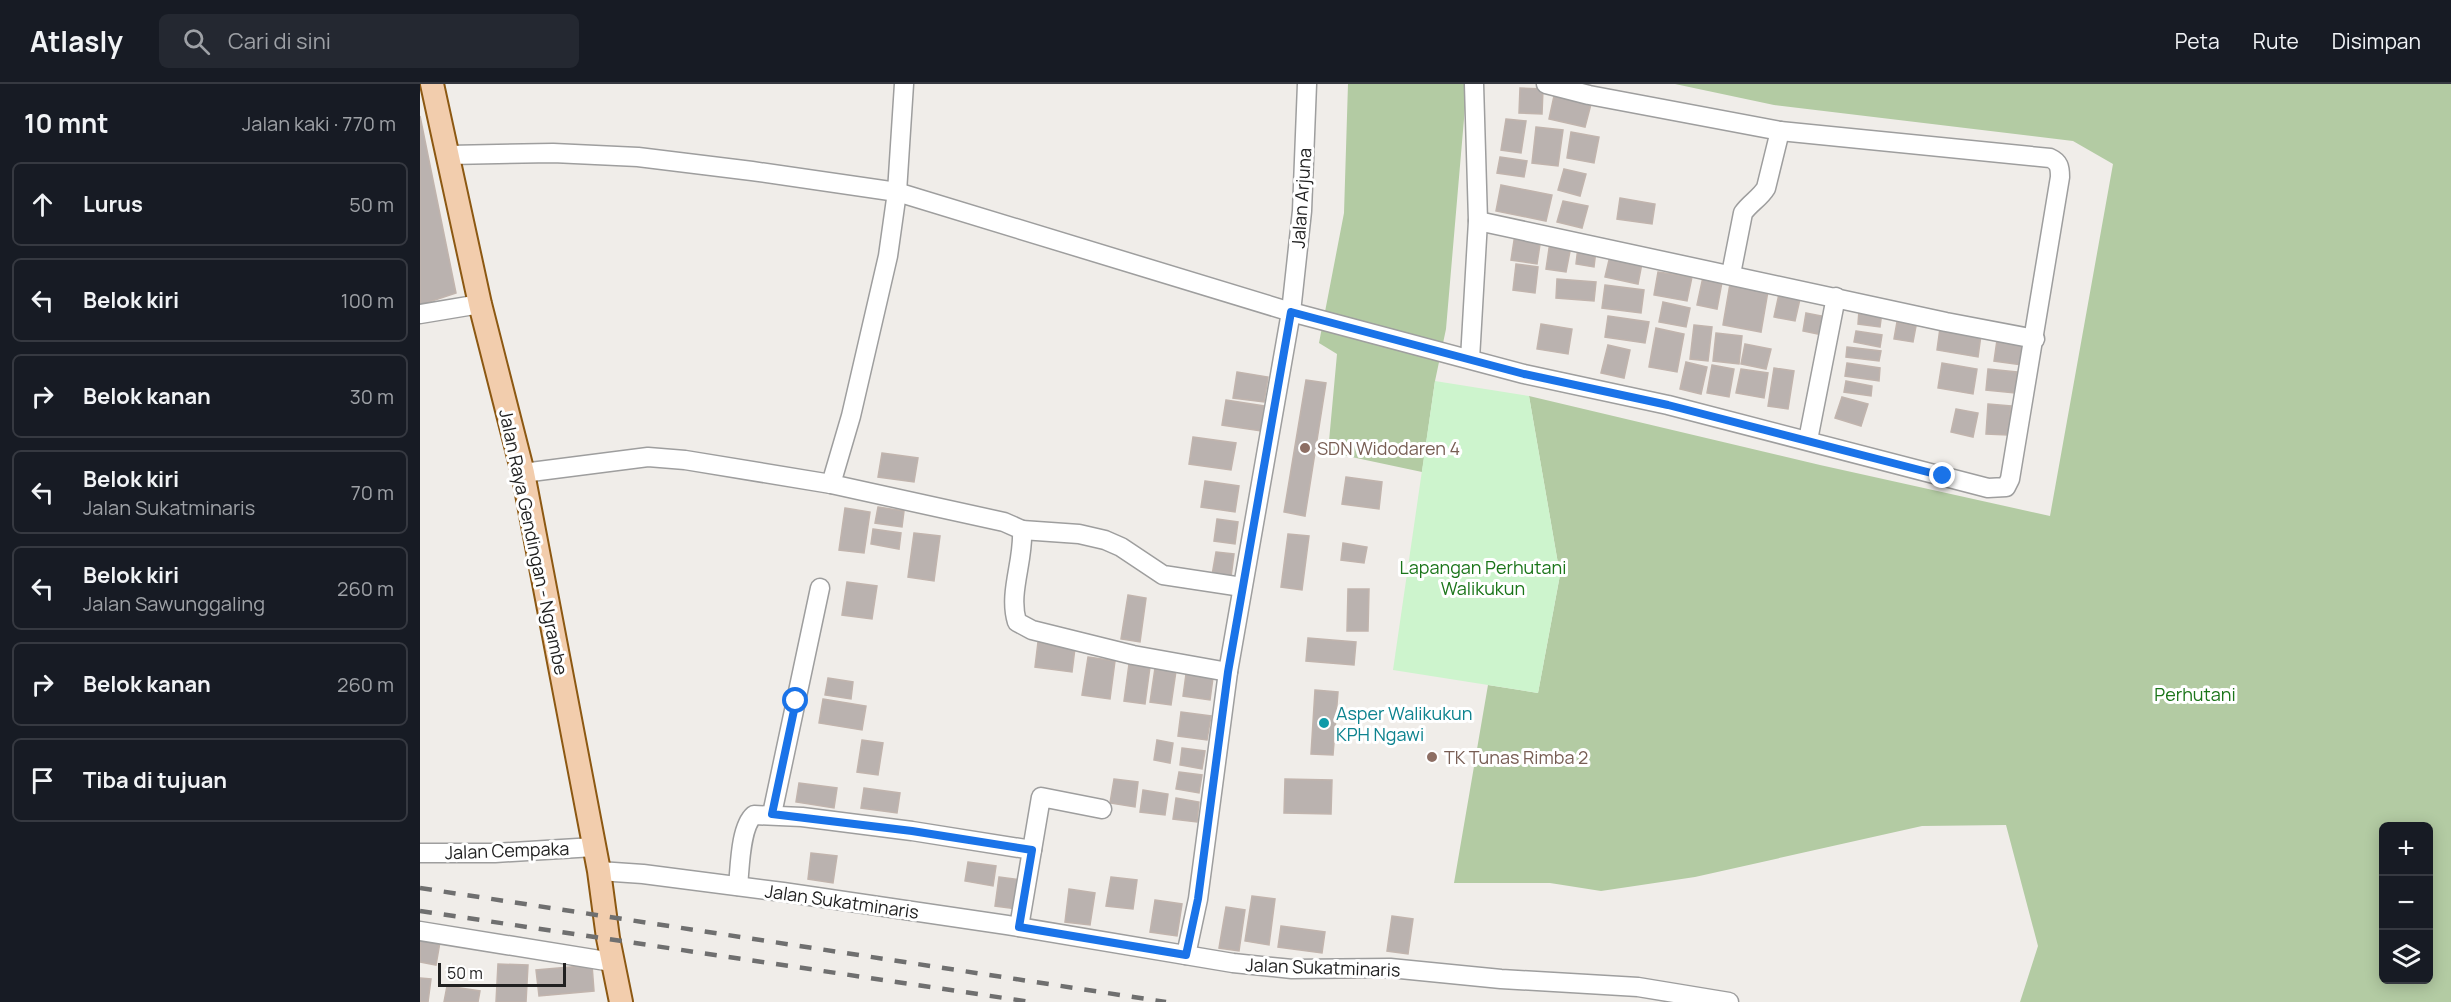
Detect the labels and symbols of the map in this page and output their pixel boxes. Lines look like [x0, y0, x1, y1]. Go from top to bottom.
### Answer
street label: Jalan Arjuna [1286, 147, 1316, 249]
street label: Jalan Raya Gendingan - Ngrambe [494, 407, 574, 677]
place label: SDN Widodaren 4 [1317, 436, 1460, 460]
marker: SDN Widodaren 4 [1298, 441, 1312, 455]
route end [1929, 462, 1955, 488]
park label: Lapangan Perhutani Walikukun [1400, 555, 1566, 600]
park label: Perhutani [2154, 682, 2236, 706]
route start [782, 687, 808, 713]
place label: Asper Walikukun KPH Ngawi [1336, 701, 1473, 746]
marker: Asper Walikukun KPH Ngawi [1317, 716, 1331, 730]
place label: TK Tunas Rimba 2 [1444, 745, 1588, 769]
marker: TK Tunas Rimba 2 [1425, 750, 1439, 764]
street label: Jalan Cempaka [444, 836, 570, 864]
street label: Jalan Sukatminaris [764, 878, 920, 924]
street label: Jalan Sukatminaris [1245, 952, 1401, 982]
scale bar [438, 960, 566, 988]

